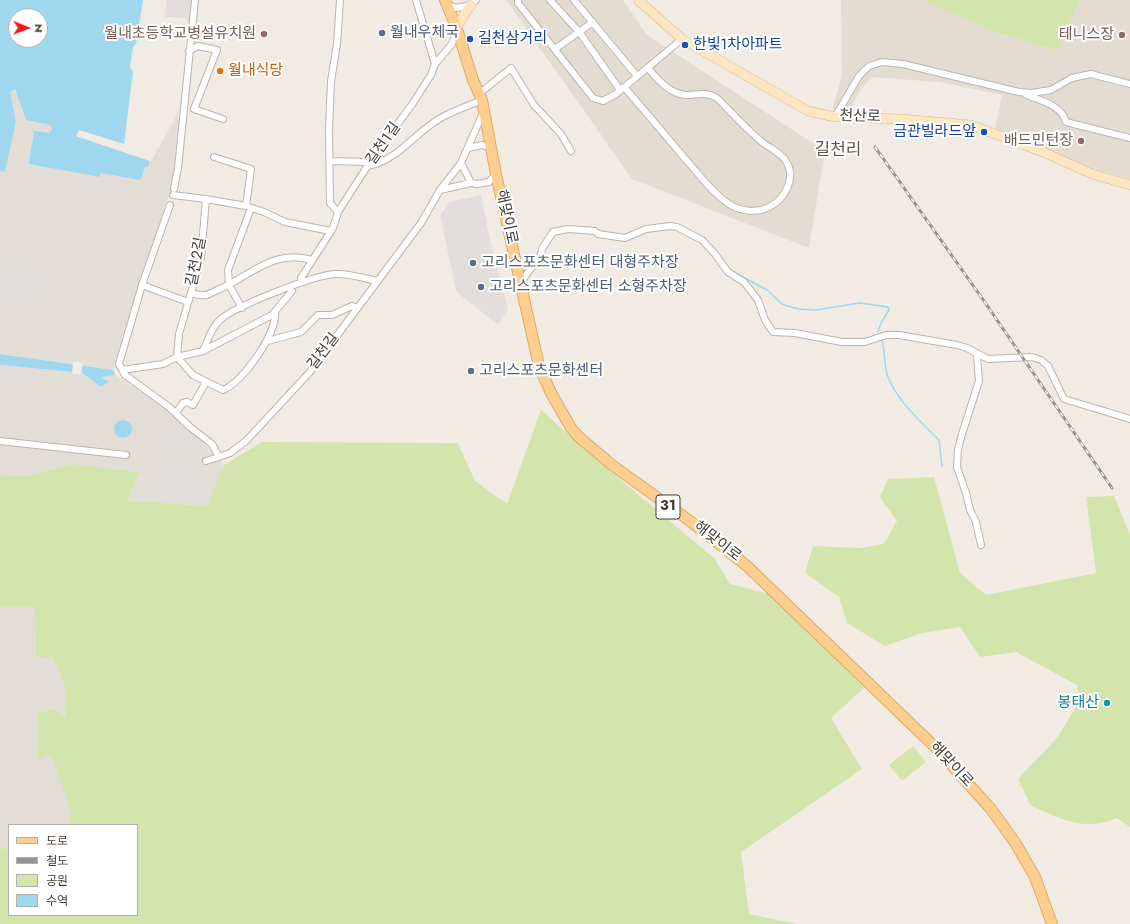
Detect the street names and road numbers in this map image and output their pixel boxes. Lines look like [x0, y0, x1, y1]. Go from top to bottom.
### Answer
street label: 천산로 [839, 107, 881, 127]
street label: 길천1길 [363, 119, 405, 169]
street label: 해맞이로 [491, 188, 521, 246]
street label: 길천2길 [183, 236, 211, 288]
street label: 길천길 [304, 330, 344, 374]
road number: 31 [656, 495, 680, 519]
street label: 해맞이로 [690, 518, 744, 566]
street label: 해맞이로 [926, 739, 976, 791]

